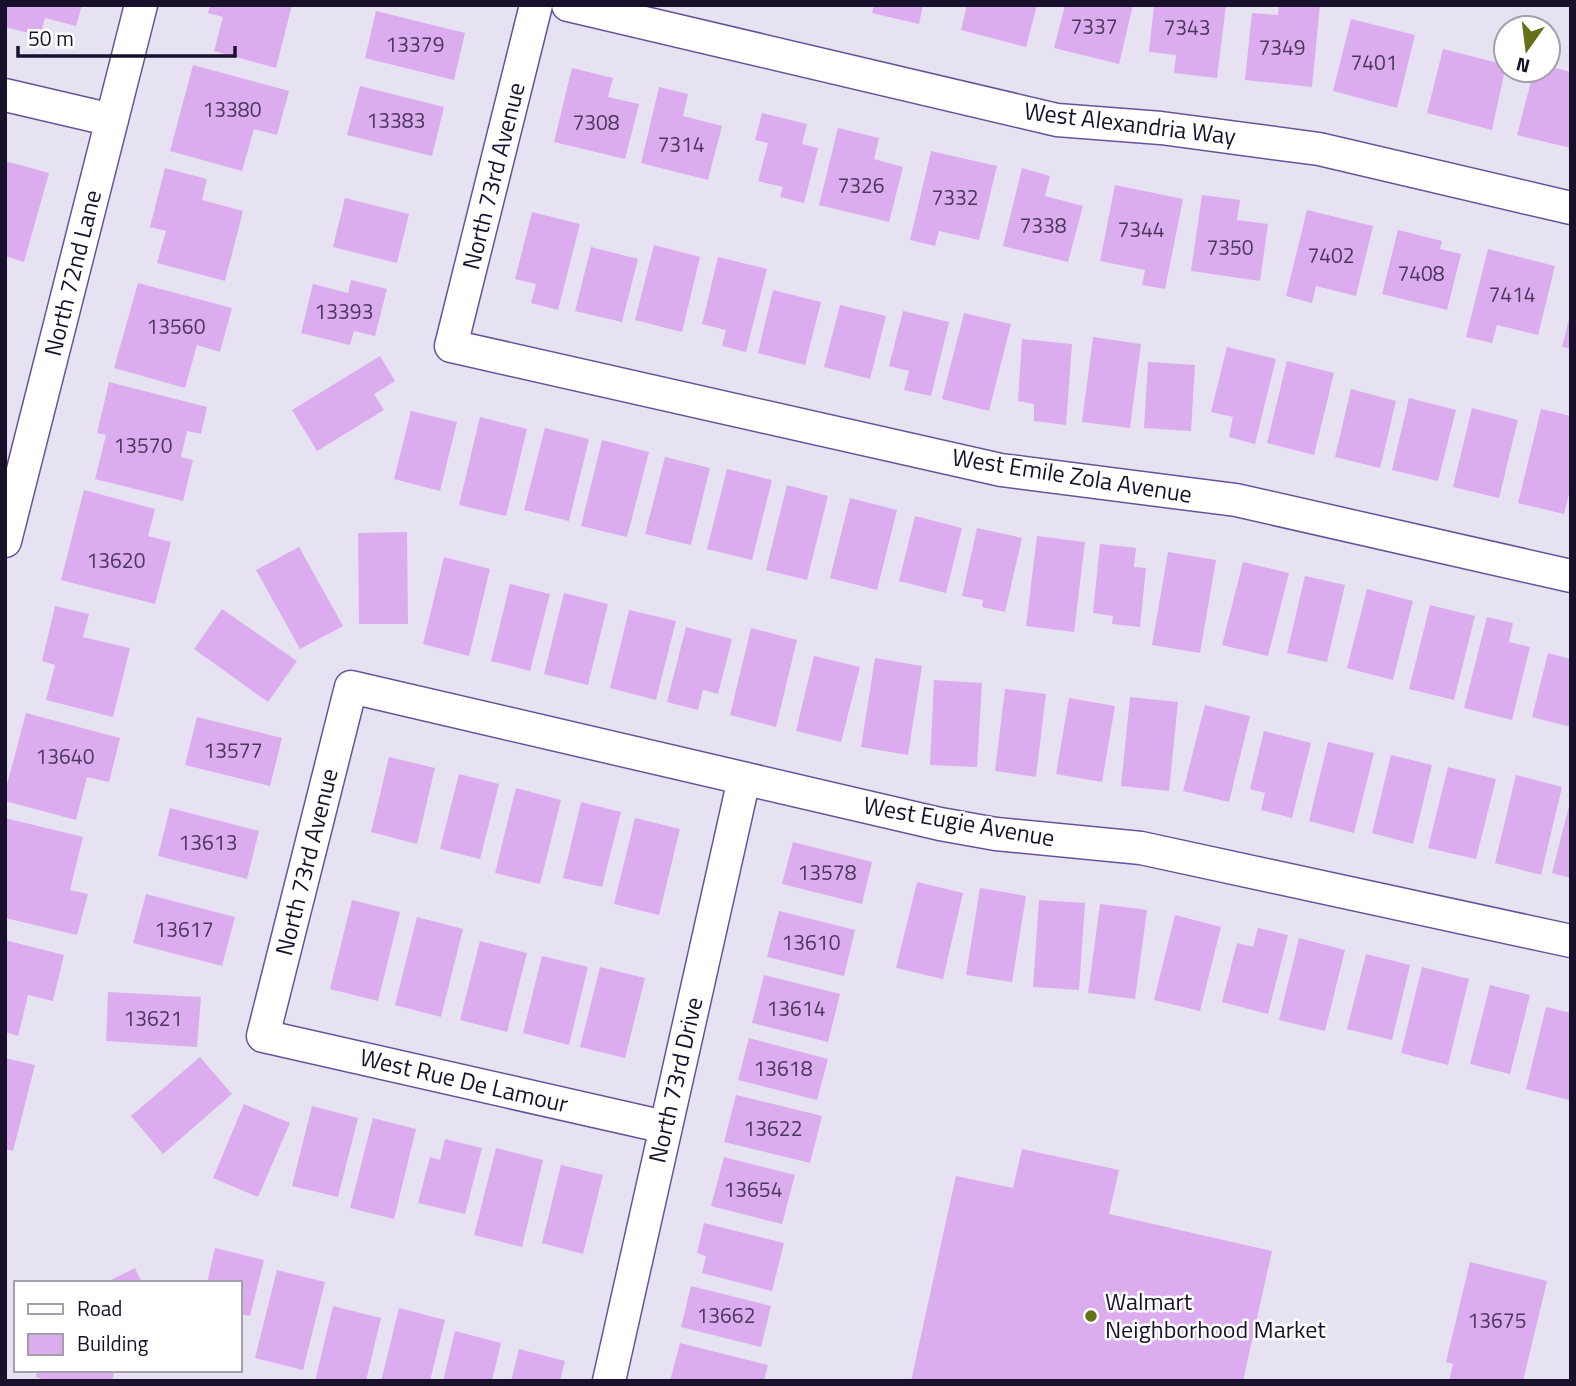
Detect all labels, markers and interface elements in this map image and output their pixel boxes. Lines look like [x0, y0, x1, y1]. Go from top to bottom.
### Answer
house number: 7337 [1070, 10, 1118, 42]
house number: 7343 [1163, 11, 1211, 43]
scale bar [18, 14, 234, 58]
north arrow [1492, 14, 1562, 84]
text: 50 m [28, 22, 74, 54]
house number: 13379 [386, 28, 444, 60]
house number: 7349 [1258, 31, 1306, 63]
house number: 7401 [1350, 46, 1398, 78]
text: N [1513, 50, 1533, 82]
street label: North 73rd Avenue [452, 78, 534, 273]
street label: West Alexandria Way [1022, 92, 1239, 154]
house number: 13380 [203, 93, 261, 125]
house number: 13383 [367, 104, 425, 136]
house number: 7308 [572, 106, 620, 138]
house number: 7314 [657, 128, 705, 160]
house number: 7326 [837, 169, 885, 201]
house number: 7332 [931, 181, 979, 213]
street label: North 72nd Lane [34, 186, 110, 360]
house number: 7338 [1019, 209, 1067, 241]
house number: 7344 [1117, 213, 1165, 245]
house number: 7350 [1206, 231, 1254, 263]
house number: 7402 [1307, 239, 1355, 271]
house number: 7408 [1397, 257, 1445, 289]
house number: 7414 [1488, 278, 1536, 310]
house number: 13393 [315, 295, 373, 327]
house number: 13560 [147, 310, 205, 342]
house number: 13570 [114, 429, 172, 461]
street label: West Emile Zola Avenue [950, 438, 1195, 512]
house number: 13620 [87, 544, 145, 576]
house number: 13577 [204, 734, 262, 766]
house number: 13640 [36, 740, 94, 772]
street label: North 73rd Avenue [265, 764, 347, 959]
street label: West Eugie Avenue [861, 786, 1058, 856]
house number: 13613 [179, 826, 237, 858]
house number: 13578 [798, 856, 857, 888]
house number: 13617 [155, 913, 213, 945]
house number: 13610 [782, 926, 840, 958]
house number: 13614 [767, 992, 825, 1024]
street label: North 73rd Drive [638, 993, 712, 1166]
house number: 13621 [124, 1002, 182, 1034]
street label: West Rue De Lamour [356, 1039, 572, 1122]
house number: 13618 [754, 1052, 813, 1084]
house number: 13622 [744, 1112, 802, 1144]
house number: 13654 [724, 1173, 782, 1205]
legend [14, 1281, 242, 1372]
place label: Walmart Neighborhood Market [1105, 1283, 1326, 1347]
text: Road [77, 1292, 122, 1324]
house number: 13662 [697, 1299, 755, 1331]
house number: 13675 [1468, 1304, 1526, 1336]
marker: Walmart Neighborhood Market [1083, 1308, 1099, 1324]
text: Building [77, 1327, 149, 1359]

